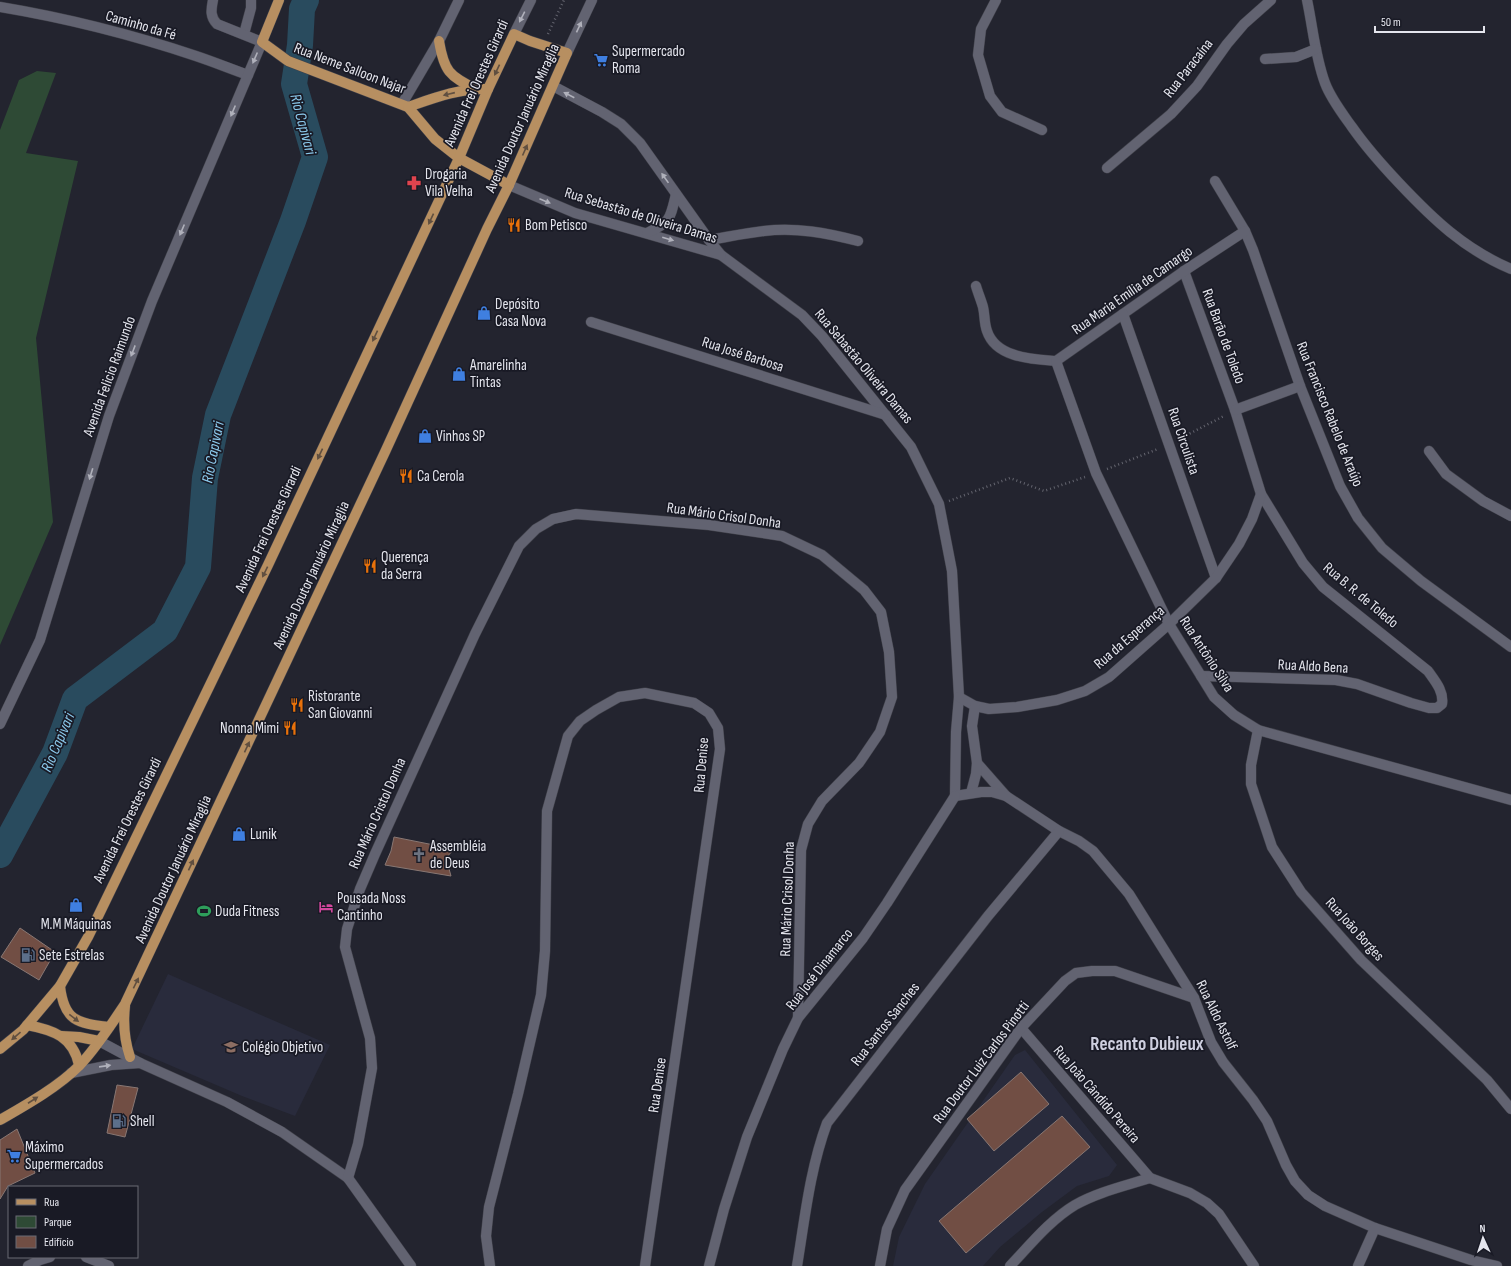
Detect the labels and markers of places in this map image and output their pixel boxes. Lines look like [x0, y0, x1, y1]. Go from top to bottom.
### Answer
place label: Supermercado Roma [612, 42, 685, 78]
supermarket icon: Supermercado Roma [593, 52, 609, 68]
place label: Drogaria Vila Velha [425, 165, 473, 201]
pharmacy icon: Drogaria Vila Velha [406, 175, 422, 191]
place label: Bom Petisco [525, 216, 587, 235]
restaurant icon: Bom Petisco [506, 217, 522, 233]
place label: Depósito Casa Nova [495, 295, 547, 331]
shop icon: Depósito Casa Nova [476, 305, 492, 321]
place label: Amarelinha Tintas [469, 356, 527, 392]
shop icon: Amarelinha Tintas [451, 366, 467, 382]
place label: Vinhos SP [436, 427, 485, 446]
shop icon: Vinhos SP [417, 428, 433, 444]
place label: Ca Cerola [417, 467, 464, 486]
restaurant icon: Ca Cerola [398, 468, 414, 484]
place label: Querença da Serra [381, 548, 429, 584]
restaurant icon: Querença da Serra [362, 558, 378, 574]
place label: Ristorante San Giovanni [308, 687, 373, 723]
restaurant icon: Ristorante San Giovanni [289, 697, 305, 713]
place label: Nonna Mimi [220, 719, 279, 738]
restaurant icon: Nonna Mimi [282, 720, 298, 736]
place label: Lunik [250, 825, 277, 844]
shop icon: Lunik [231, 826, 247, 842]
place label: Assembléia de Deus [429, 837, 487, 873]
church icon: Assembléia de Deus [411, 847, 427, 863]
place label: Pousada Noss Cantinho [337, 889, 406, 925]
shop icon: M.M Máquinas [68, 897, 84, 913]
hotel icon: Pousada Noss Cantinho [318, 899, 334, 915]
place label: Duda Fitness [215, 902, 279, 921]
sports icon: Duda Fitness [196, 903, 212, 919]
place label: M.M Máquinas [41, 915, 111, 934]
place label: Sete Estrelas [39, 946, 104, 965]
fuel station icon: Sete Estrelas [20, 947, 36, 963]
place label: Colégio Objetivo [242, 1038, 323, 1057]
school or university icon: Colégio Objetivo [223, 1039, 239, 1055]
place label: Shell [130, 1112, 154, 1131]
fuel station icon: Shell [111, 1113, 127, 1129]
place label: Máximo Supermercados [25, 1138, 103, 1174]
supermarket icon: Máximo Supermercados [6, 1148, 22, 1164]

